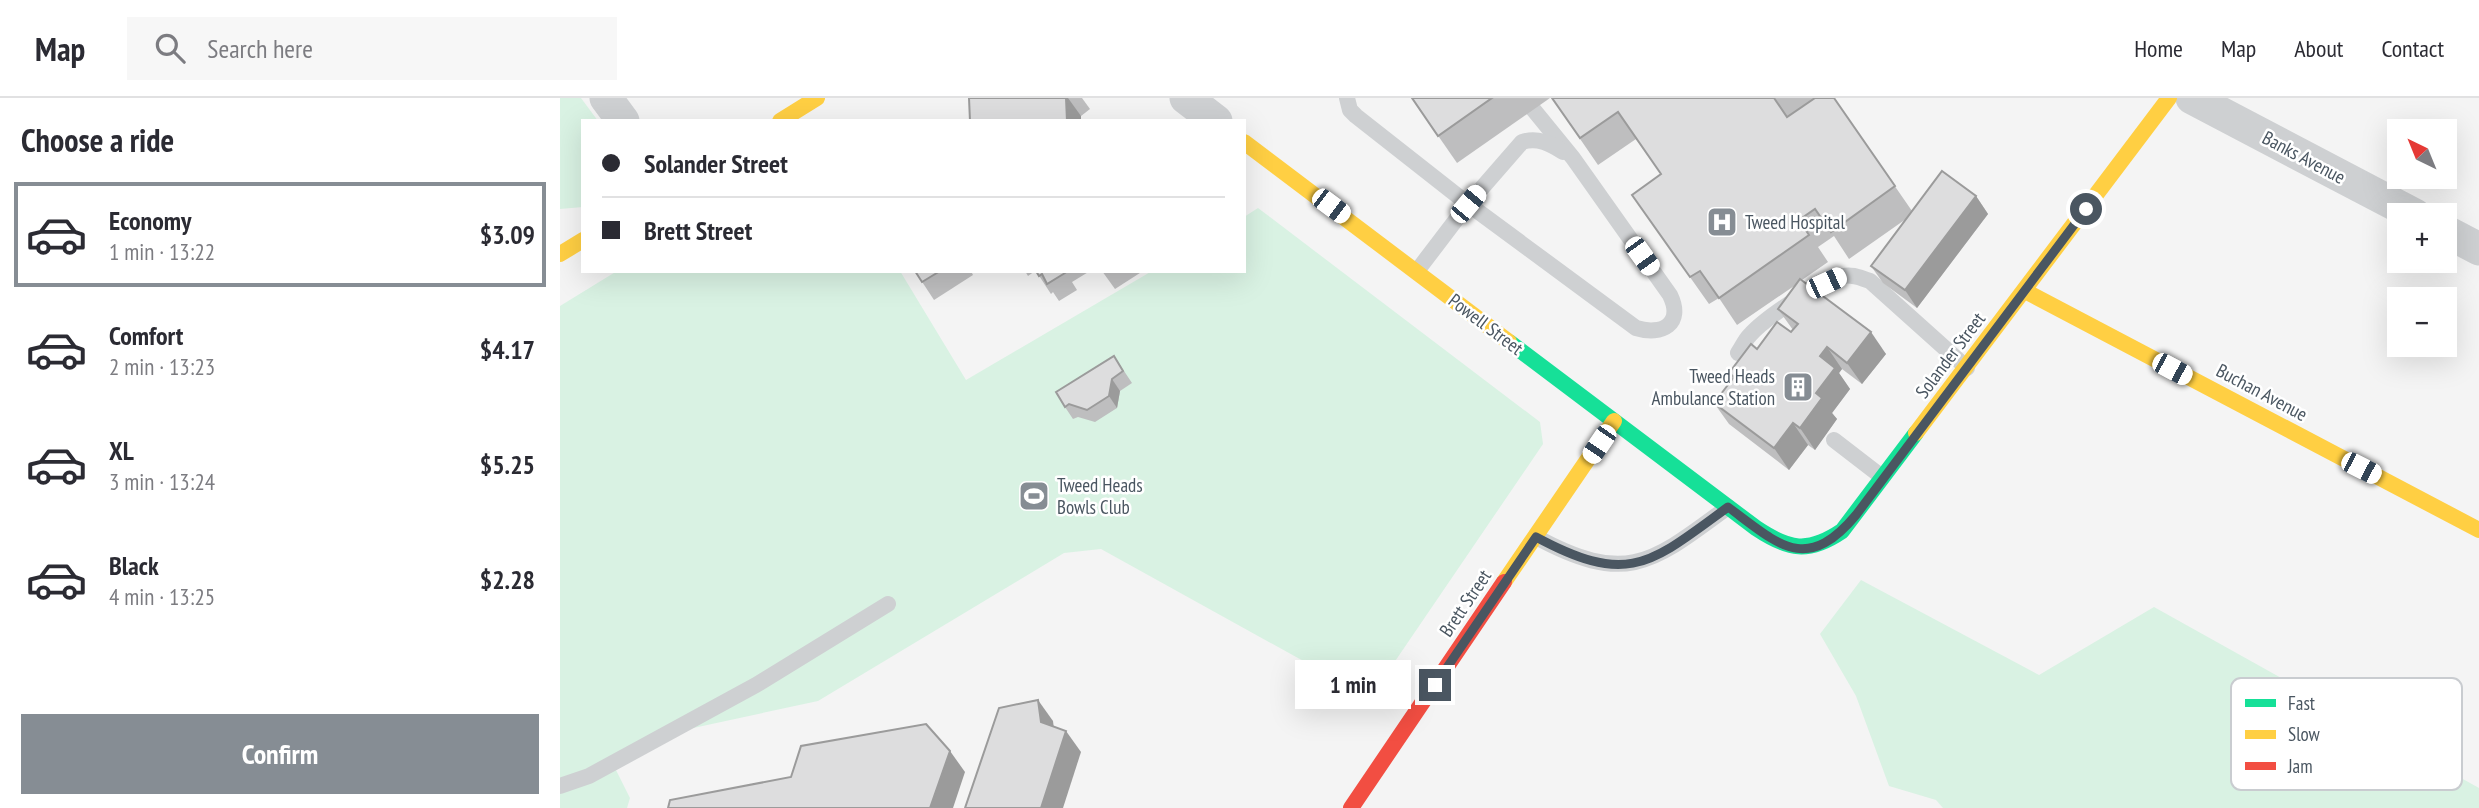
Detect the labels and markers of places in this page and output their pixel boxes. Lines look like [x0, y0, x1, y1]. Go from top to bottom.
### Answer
hospital icon: Tweed Hospital [1705, 205, 1739, 239]
place label: Tweed Hospital [1745, 210, 1845, 234]
place label: Tweed Heads Ambulance Station [1652, 364, 1775, 410]
building icon: Tweed Heads Ambulance Station [1781, 370, 1815, 404]
place label: Tweed Heads Bowls Club [1057, 473, 1143, 519]
sports icon: Tweed Heads Bowls Club [1017, 479, 1051, 513]

